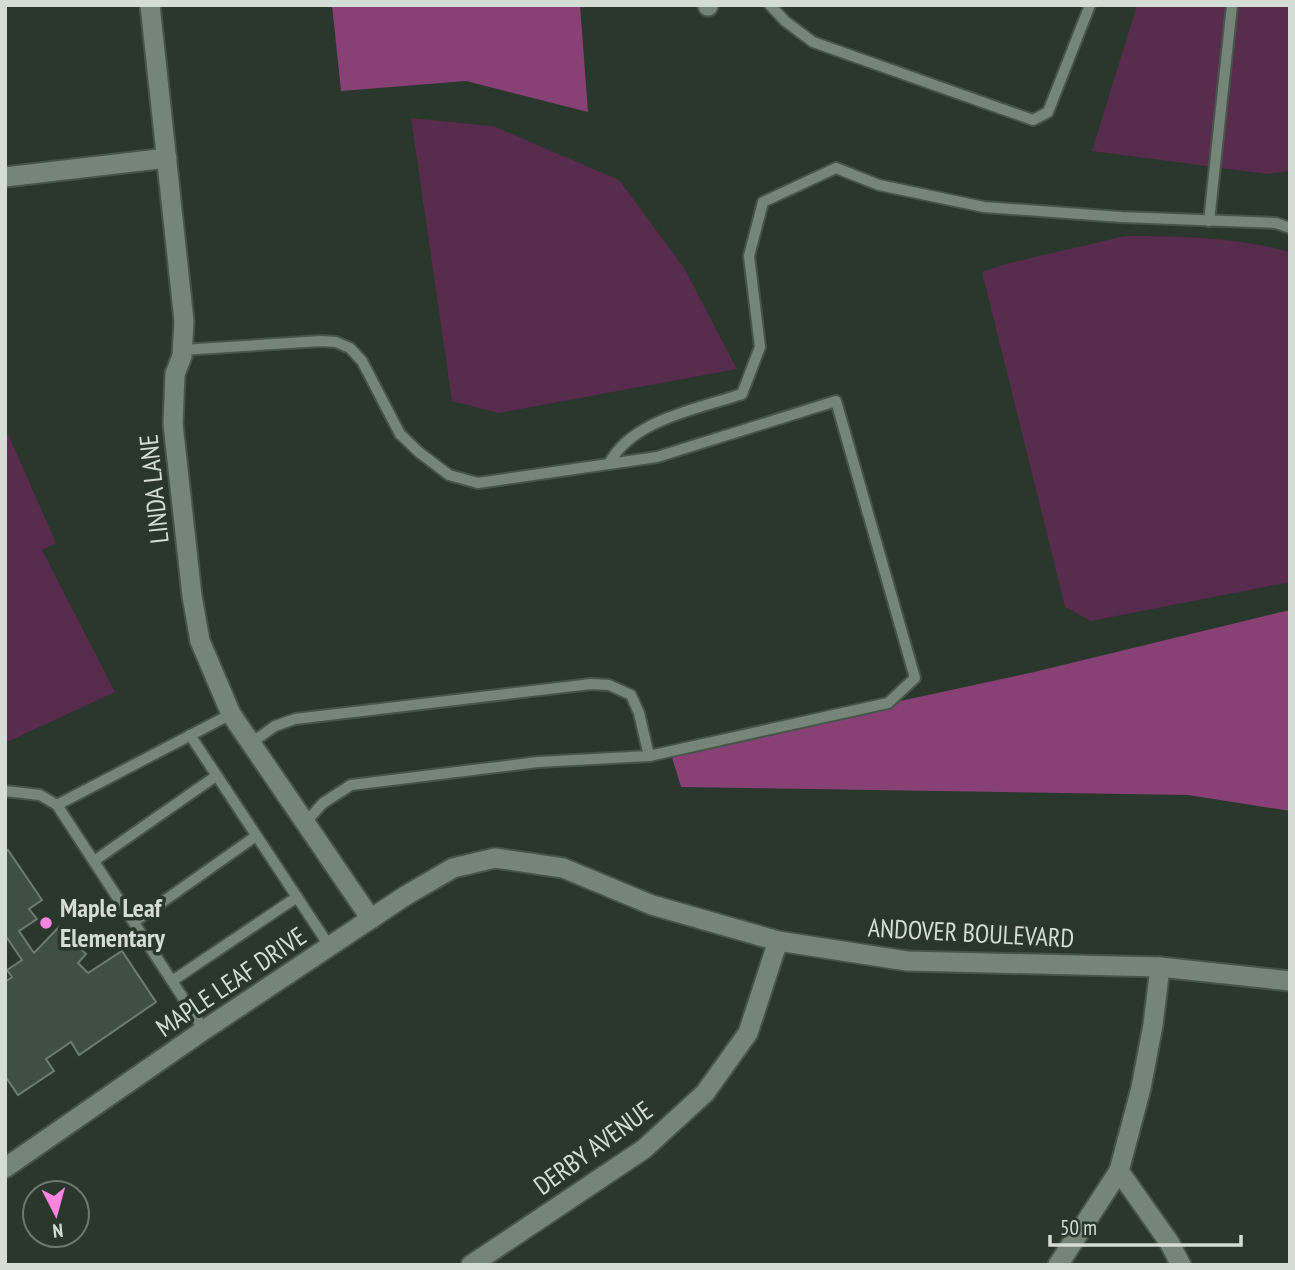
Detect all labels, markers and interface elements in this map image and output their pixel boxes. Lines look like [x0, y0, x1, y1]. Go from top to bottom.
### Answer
street label: LINDA LANE [131, 433, 176, 545]
place label: Maple Leaf Elementary [60, 891, 166, 954]
street label: ANDOVER BOULEVARD [867, 911, 1075, 954]
marker: Maple Leaf Elementary [38, 915, 54, 931]
street label: MAPLE LEAF DRIVE [149, 919, 312, 1044]
street label: DERBY AVENUE [527, 1093, 659, 1202]
north arrow [21, 1179, 91, 1249]
scale bar [1050, 1204, 1241, 1248]
text: 50 m [1060, 1214, 1097, 1241]
text: N [51, 1218, 64, 1243]

